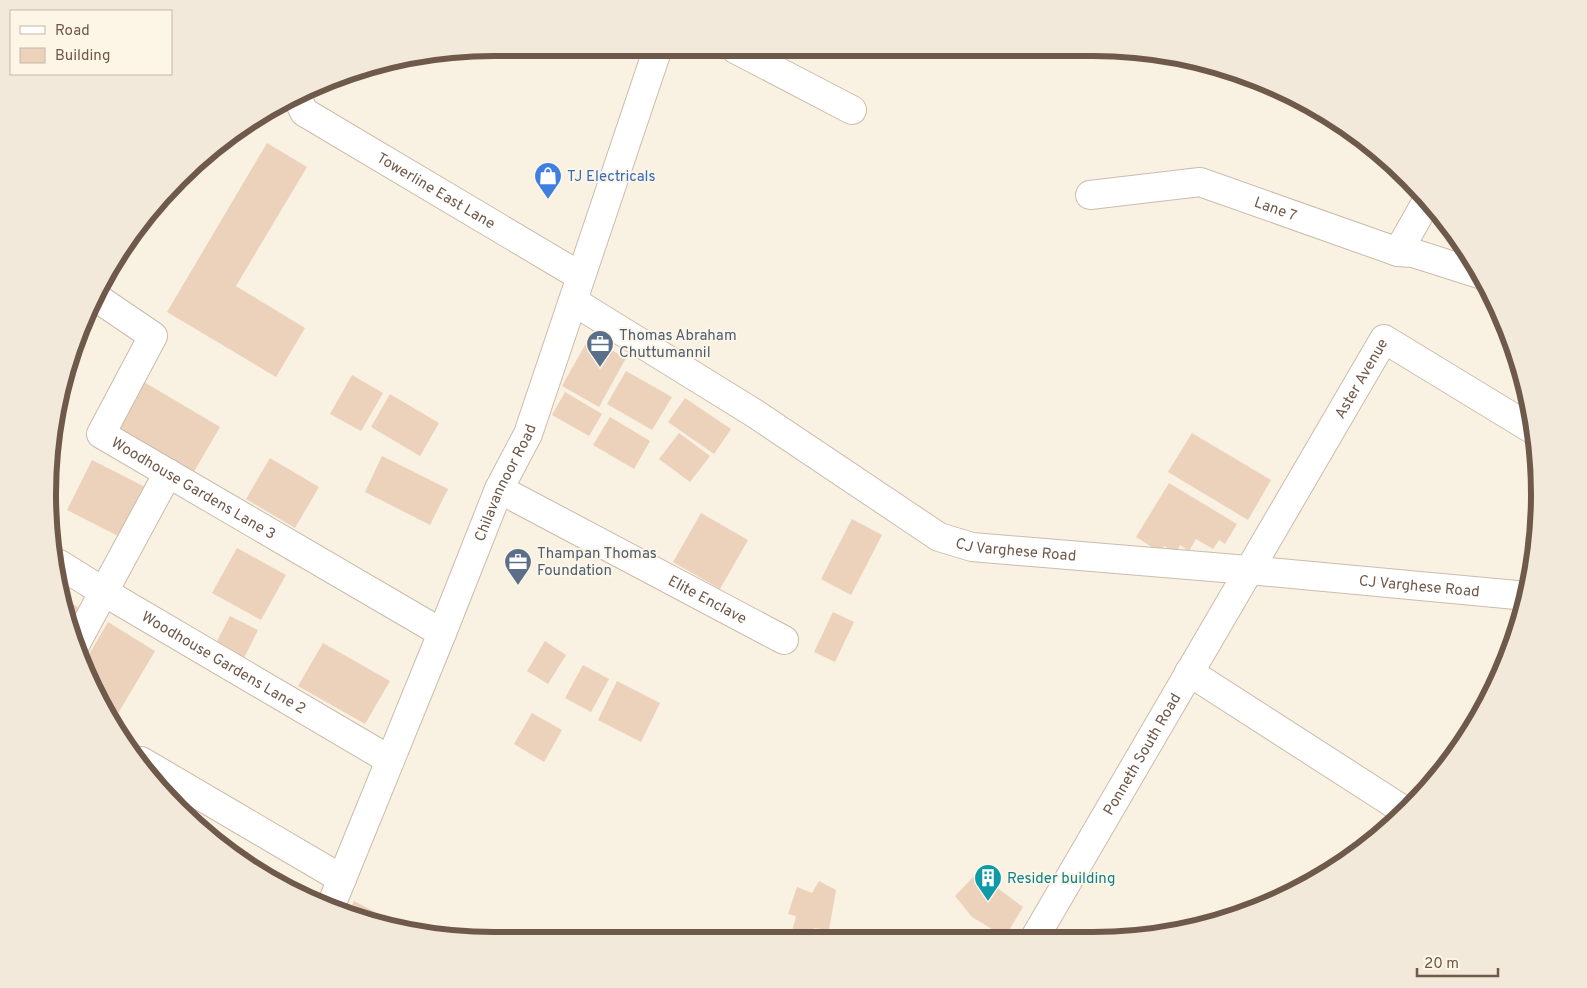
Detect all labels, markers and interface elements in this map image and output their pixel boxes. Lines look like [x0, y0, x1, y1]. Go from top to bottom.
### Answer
legend [10, 10, 172, 75]
text: Road [55, 22, 90, 41]
text: Building [55, 47, 110, 66]
street label: Towerline East Lane [373, 149, 498, 234]
shop icon: TJ Electricals [533, 161, 563, 200]
place label: TJ Electricals [567, 168, 655, 187]
street label: Lane 7 [1251, 194, 1299, 227]
place label: Thomas Abraham Chuttumannil [619, 327, 737, 363]
office icon: Thomas Abraham Chuttumannil [585, 329, 615, 368]
street label: Aster Avenue [1331, 336, 1393, 423]
street label: Chilavannoor Road [471, 422, 542, 545]
street label: Woodhouse Gardens Lane 3 [107, 434, 279, 545]
street label: CJ Varghese Road [953, 535, 1077, 567]
place label: Thampan Thomas Foundation [537, 545, 657, 581]
office icon: Thampan Thomas Foundation [503, 547, 533, 586]
street label: Elite Enclave [664, 572, 749, 629]
street label: CJ Varghese Road [1358, 572, 1480, 603]
street label: Woodhouse Gardens Lane 2 [137, 608, 309, 719]
street label: Ponneth South Road [1100, 690, 1186, 819]
building icon: Resider building [973, 863, 1003, 902]
place label: Resider building [1007, 870, 1115, 889]
scale bar [1417, 946, 1498, 978]
text: 20 m [1424, 955, 1459, 974]

